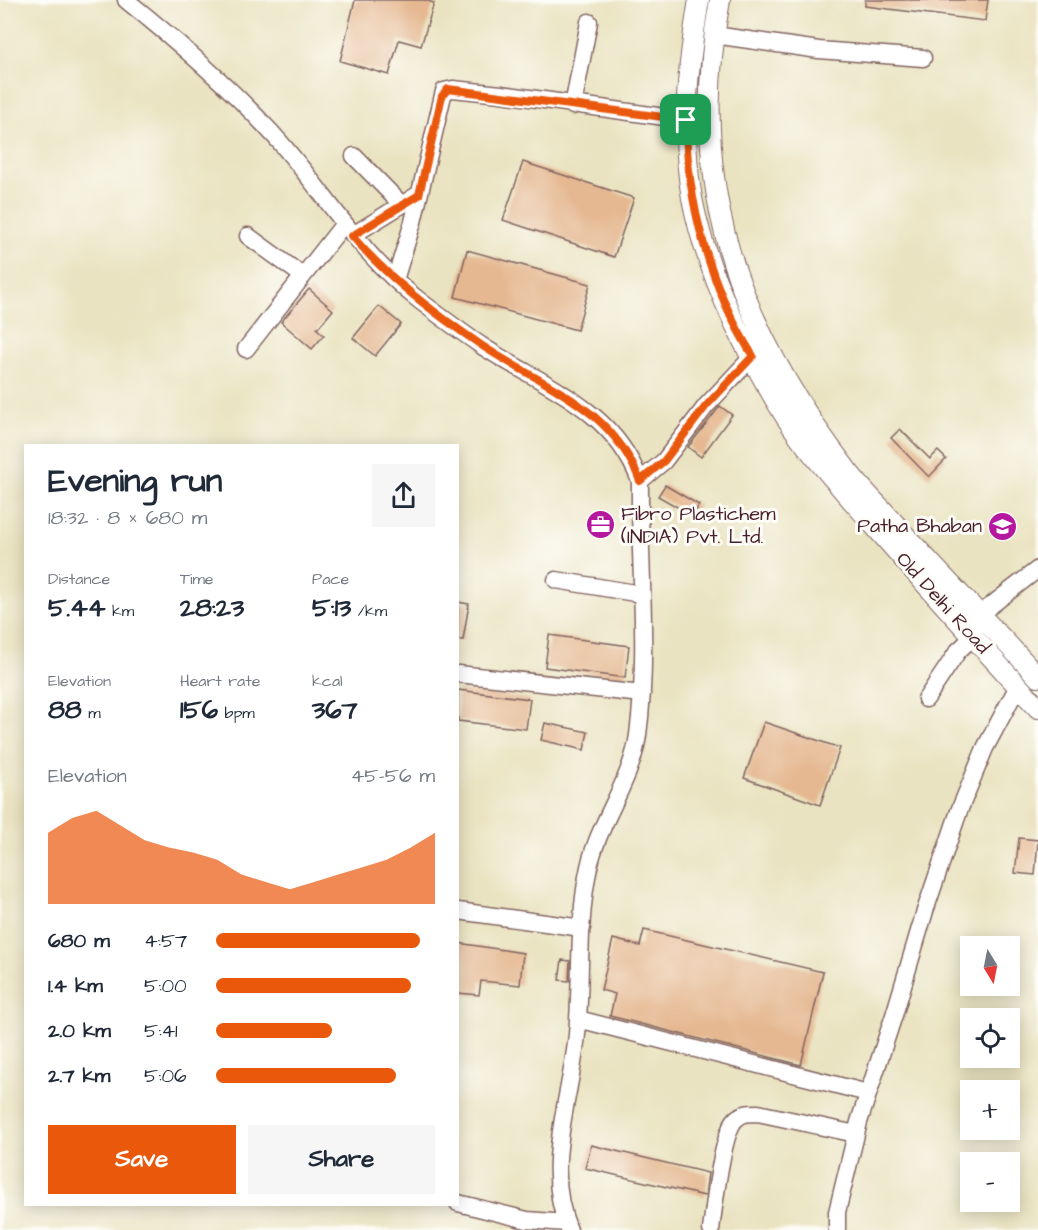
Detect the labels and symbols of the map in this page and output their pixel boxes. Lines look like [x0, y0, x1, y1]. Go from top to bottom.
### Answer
pin [660, 94, 711, 145]
place label: Fibro Plastichem (INDIA) Pvt. Ltd. [621, 500, 776, 551]
office icon: Fibro Plastichem (INDIA) Pvt. Ltd. [584, 509, 616, 541]
school or university icon: Patha Bhaban [987, 510, 1019, 542]
place label: Patha Bhaban [857, 512, 982, 540]
street label: Old Delhi Road [890, 546, 996, 660]
north arrow [960, 936, 1020, 996]

